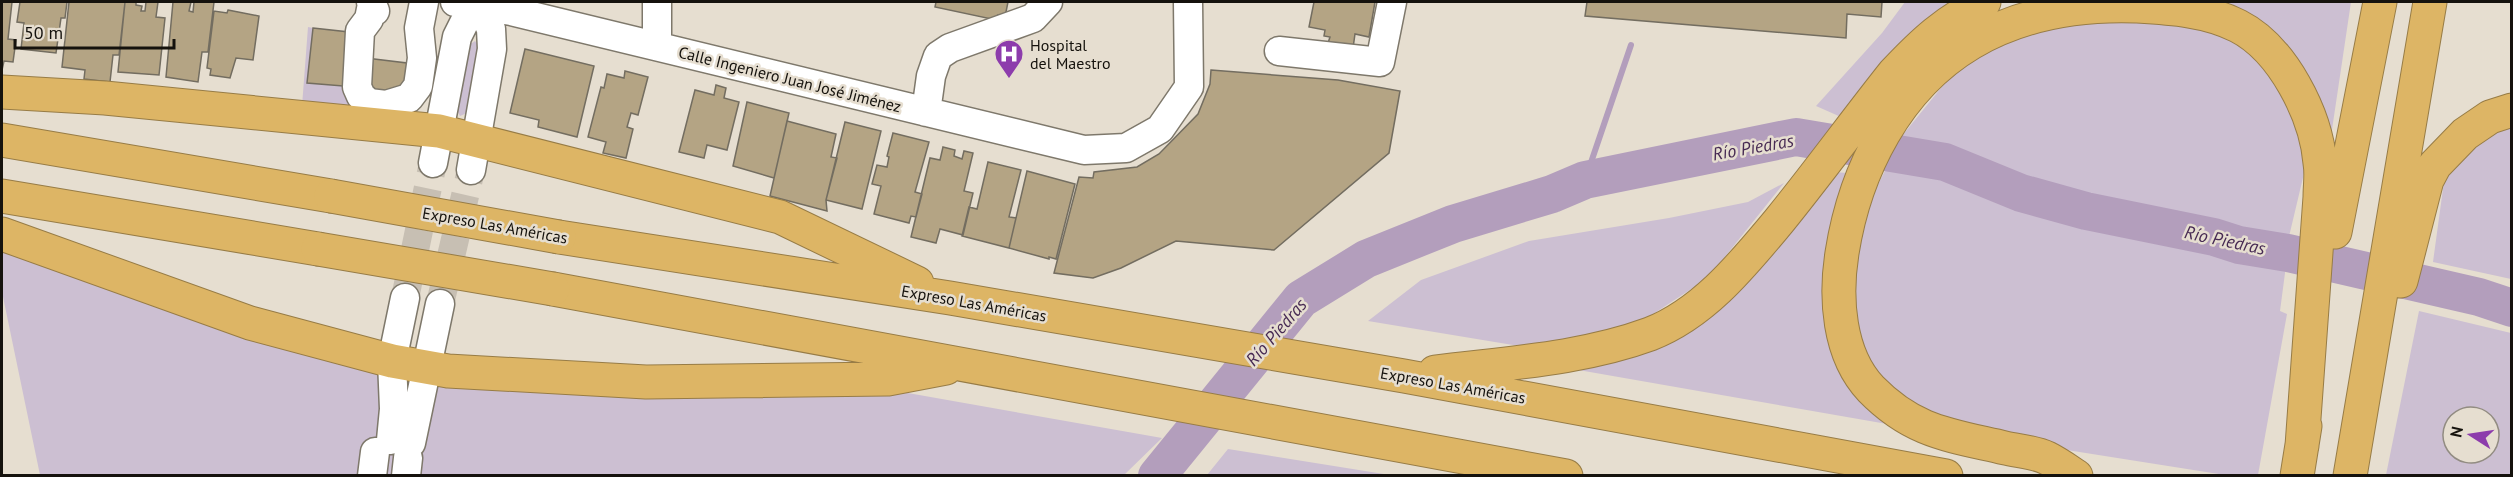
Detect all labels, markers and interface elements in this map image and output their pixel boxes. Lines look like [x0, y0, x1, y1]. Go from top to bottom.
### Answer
scale bar [15, 12, 174, 50]
text: 50 m [24, 21, 63, 44]
place label: Hospital del Maestro [1030, 35, 1111, 73]
hospital icon: Hospital del Maestro [993, 38, 1025, 80]
street label: Calle Ingeniero Juan José Jiménez [677, 42, 903, 116]
water label: Río Piedras [1711, 128, 1796, 165]
street label: Expreso Las Américas [421, 202, 569, 248]
water label: Río Piedras [2183, 220, 2268, 260]
street label: Expreso Las Américas [900, 280, 1048, 326]
water label: Río Piedras [1240, 293, 1312, 370]
street label: Expreso Las Américas [1379, 362, 1527, 408]
north arrow [2441, 405, 2501, 465]
text: N [2445, 425, 2467, 439]

